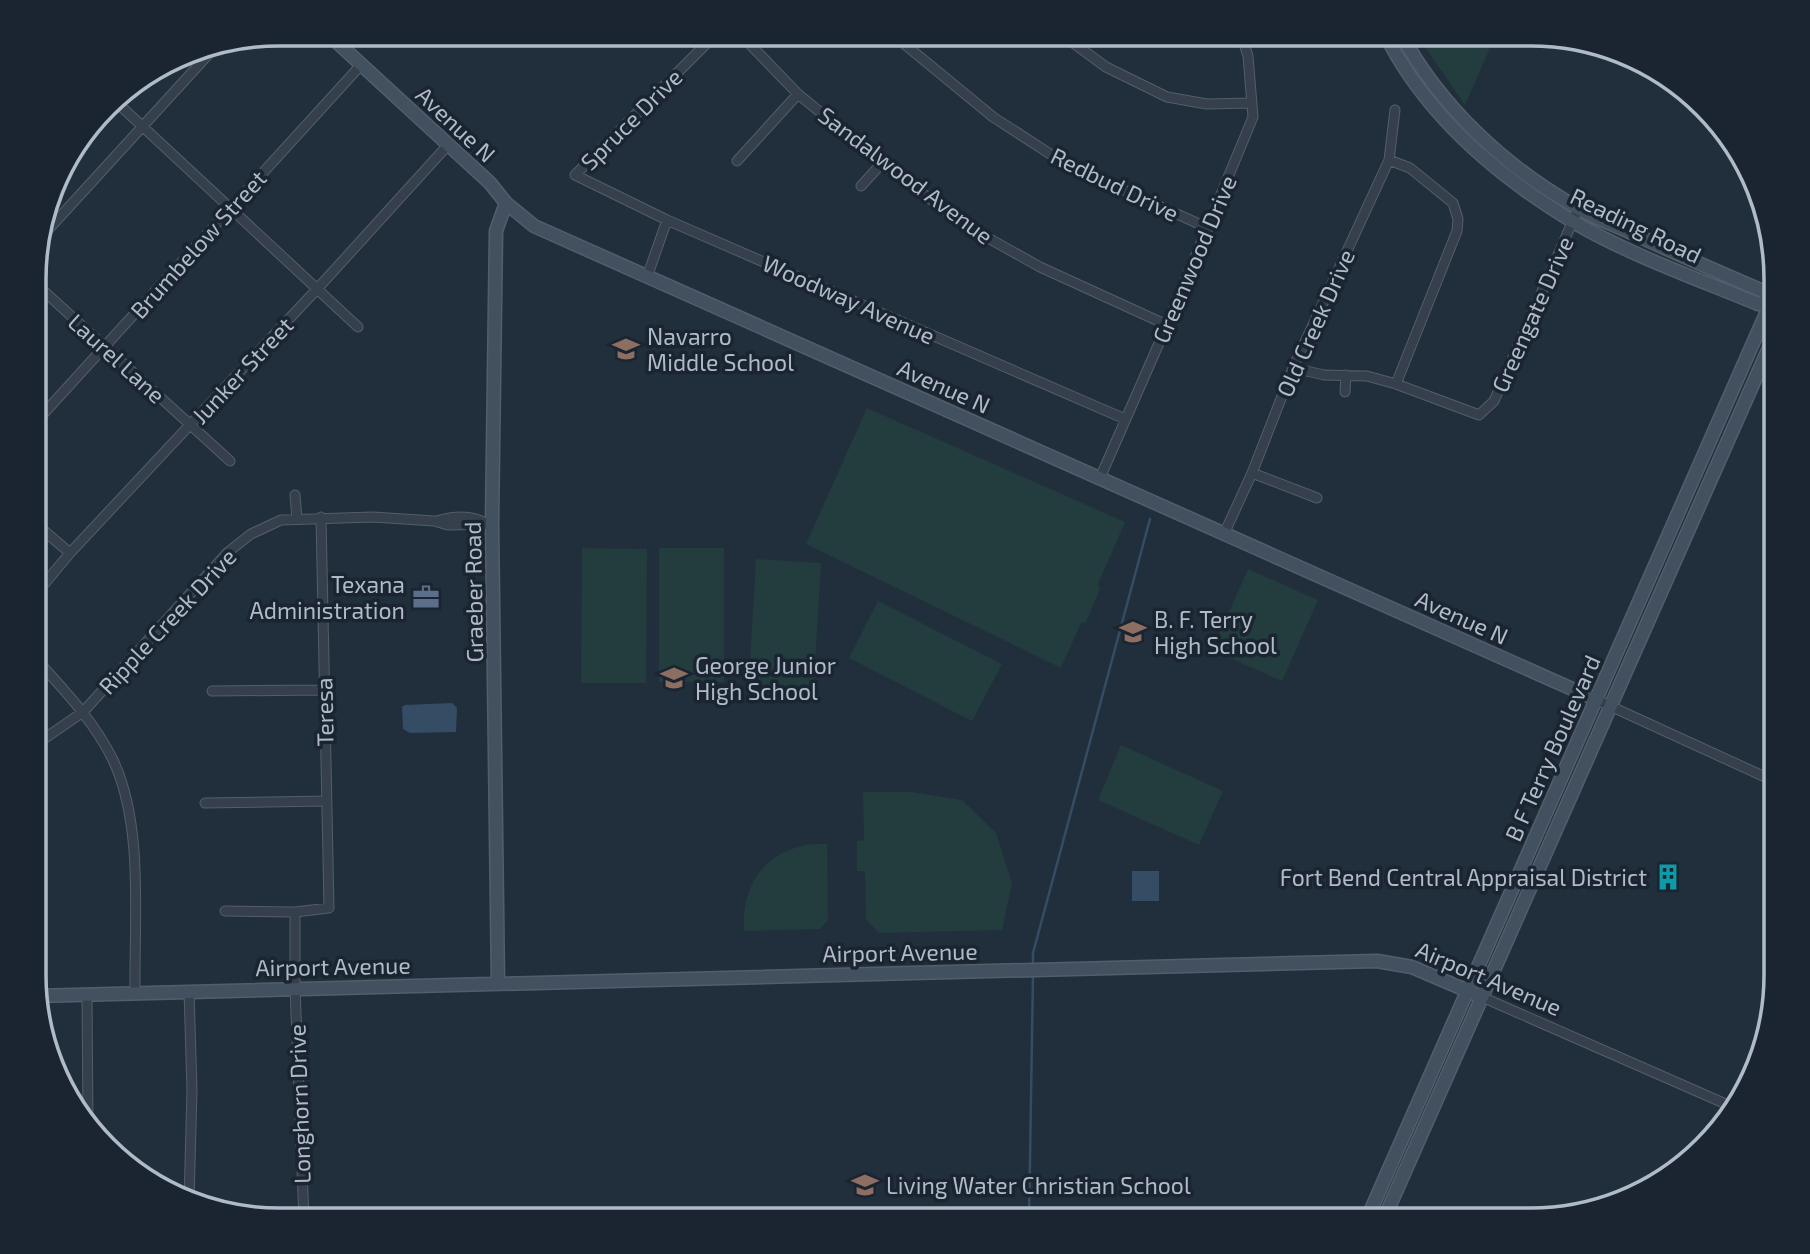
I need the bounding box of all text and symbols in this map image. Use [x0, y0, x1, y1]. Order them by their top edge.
street label: Spruce Drive [575, 63, 687, 175]
street label: Avenue N [410, 80, 502, 168]
street label: Sandalwood Avenue [813, 100, 999, 250]
street label: Redbud Drive [1047, 141, 1183, 227]
street label: Brumbelow Street [124, 164, 272, 324]
street label: Greenwood Drive [1146, 171, 1242, 347]
street label: Reading Road [1566, 181, 1706, 269]
street label: Greengate Drive [1485, 232, 1579, 396]
street label: Old Creek Drive [1270, 245, 1360, 401]
street label: Woodway Avenue [759, 248, 939, 350]
street label: Laurel Lane [63, 307, 171, 409]
street label: Junker Street [185, 311, 299, 429]
place label: Navarro Middle School [647, 322, 794, 376]
school or university icon: Navarro Middle School [611, 334, 641, 364]
street label: Avenue N [893, 353, 995, 419]
street label: Graeber Road [458, 521, 488, 663]
street label: Ripple Creek Drive [92, 542, 242, 700]
place label: Texana Administration [249, 570, 405, 624]
office icon: Texana Administration [411, 582, 441, 612]
street label: Avenue N [1411, 584, 1513, 650]
place label: B. F. Terry High School [1154, 605, 1277, 659]
school or university icon: B. F. Terry High School [1118, 617, 1148, 647]
place label: George Junior High School [695, 651, 836, 705]
street label: B F Terry Boulevard [1498, 651, 1606, 845]
school or university icon: George Junior High School [659, 663, 689, 693]
street label: Teresa [309, 677, 339, 747]
building icon: Fort Bend Central Appraisal District [1653, 862, 1683, 892]
place label: Fort Bend Central Appraisal District [1280, 863, 1647, 891]
street label: Airport Avenue [1412, 935, 1566, 1021]
street label: Airport Avenue [822, 937, 978, 967]
street label: Airport Avenue [255, 951, 411, 981]
street label: Longhorn Drive [282, 1024, 316, 1184]
school or university icon: Living Water Christian School [850, 1170, 880, 1200]
place label: Living Water Christian School [886, 1171, 1191, 1199]

